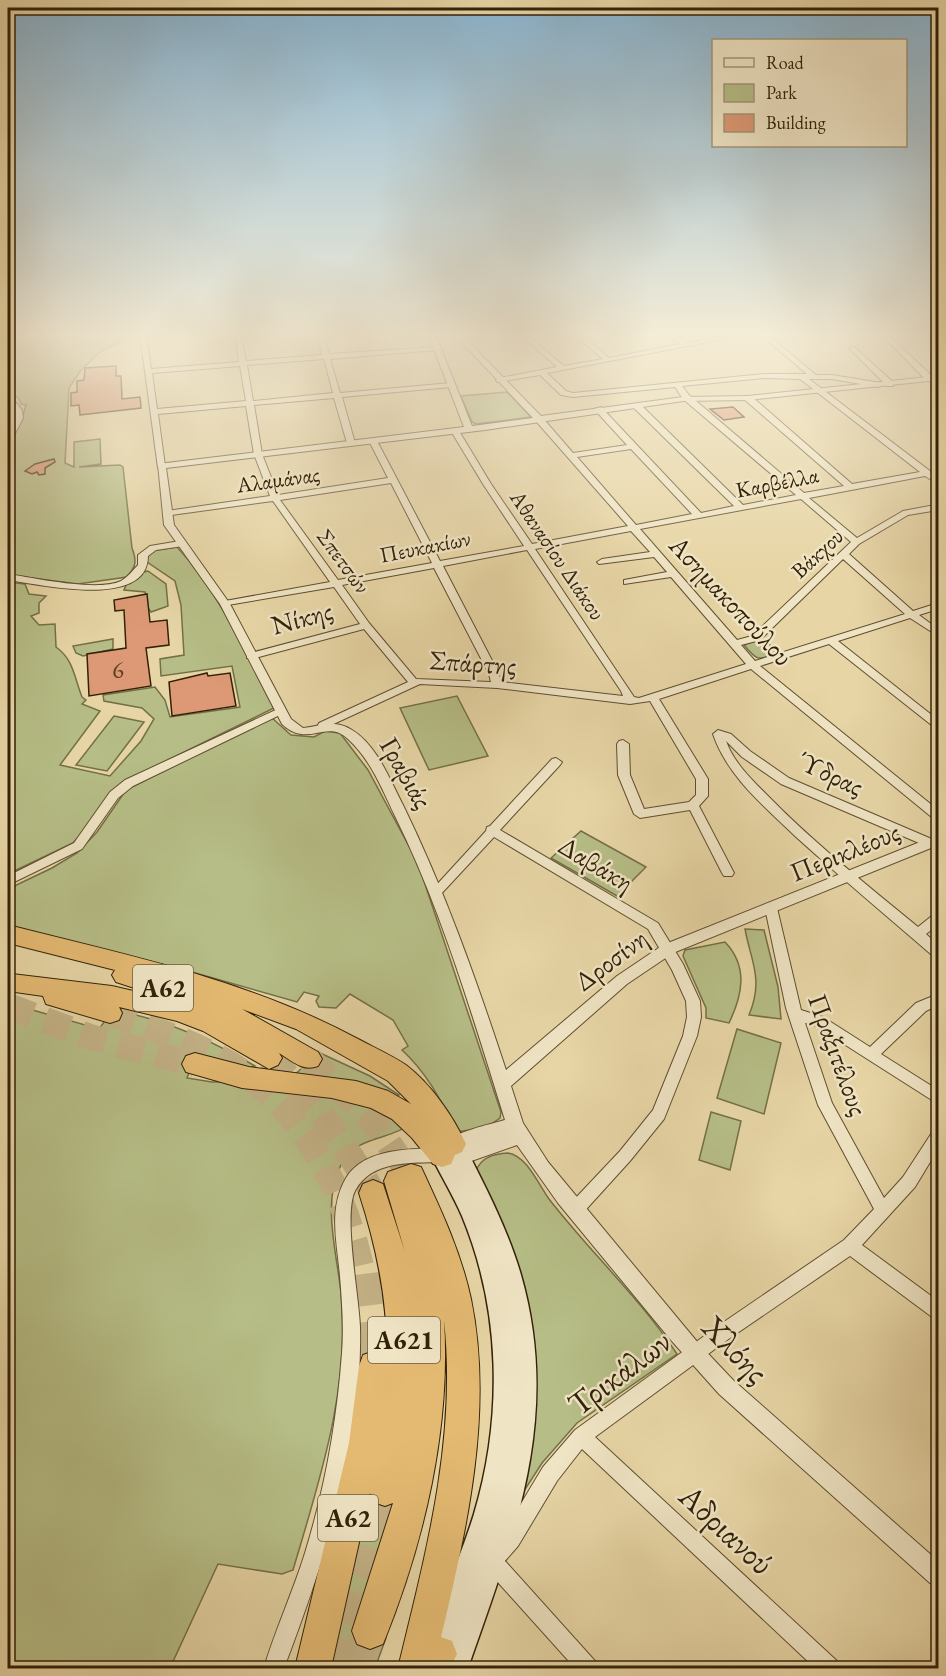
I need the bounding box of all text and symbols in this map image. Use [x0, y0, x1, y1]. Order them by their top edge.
legend [712, 39, 907, 147]
text: Road [766, 51, 805, 74]
text: Park [766, 81, 797, 104]
text: Building [766, 111, 826, 134]
street label: Αλαμάνας [234, 459, 322, 500]
street label: Καρβέλλα [733, 460, 822, 505]
street label: Αθανασίου Διάκου [503, 484, 612, 626]
street label: Βάκχου [785, 522, 850, 585]
street label: Σπετσών [310, 523, 377, 599]
street label: Πευκακίων [377, 523, 473, 570]
street label: Ασημακοπούλου [661, 527, 801, 673]
street label: Νίκης [267, 593, 336, 642]
street label: Σπάρτης [428, 642, 518, 683]
house number: 6 [112, 654, 124, 685]
street label: Γραβιάς [372, 731, 441, 815]
street label: Ύδρας [792, 743, 869, 804]
street label: Περικλέους [785, 814, 905, 889]
street label: Δαβάκη [552, 828, 640, 900]
street label: Δροσίνη [567, 921, 654, 999]
road number: Α62 [133, 965, 193, 1011]
street label: Πραξιτέλους [800, 989, 877, 1121]
street label: Χλόης [692, 1305, 778, 1393]
road number: Α621 [368, 1317, 440, 1363]
street label: Τρικάλων [559, 1319, 680, 1425]
street label: Αδριανού [669, 1474, 783, 1584]
road number: Α62 [318, 1495, 378, 1541]

